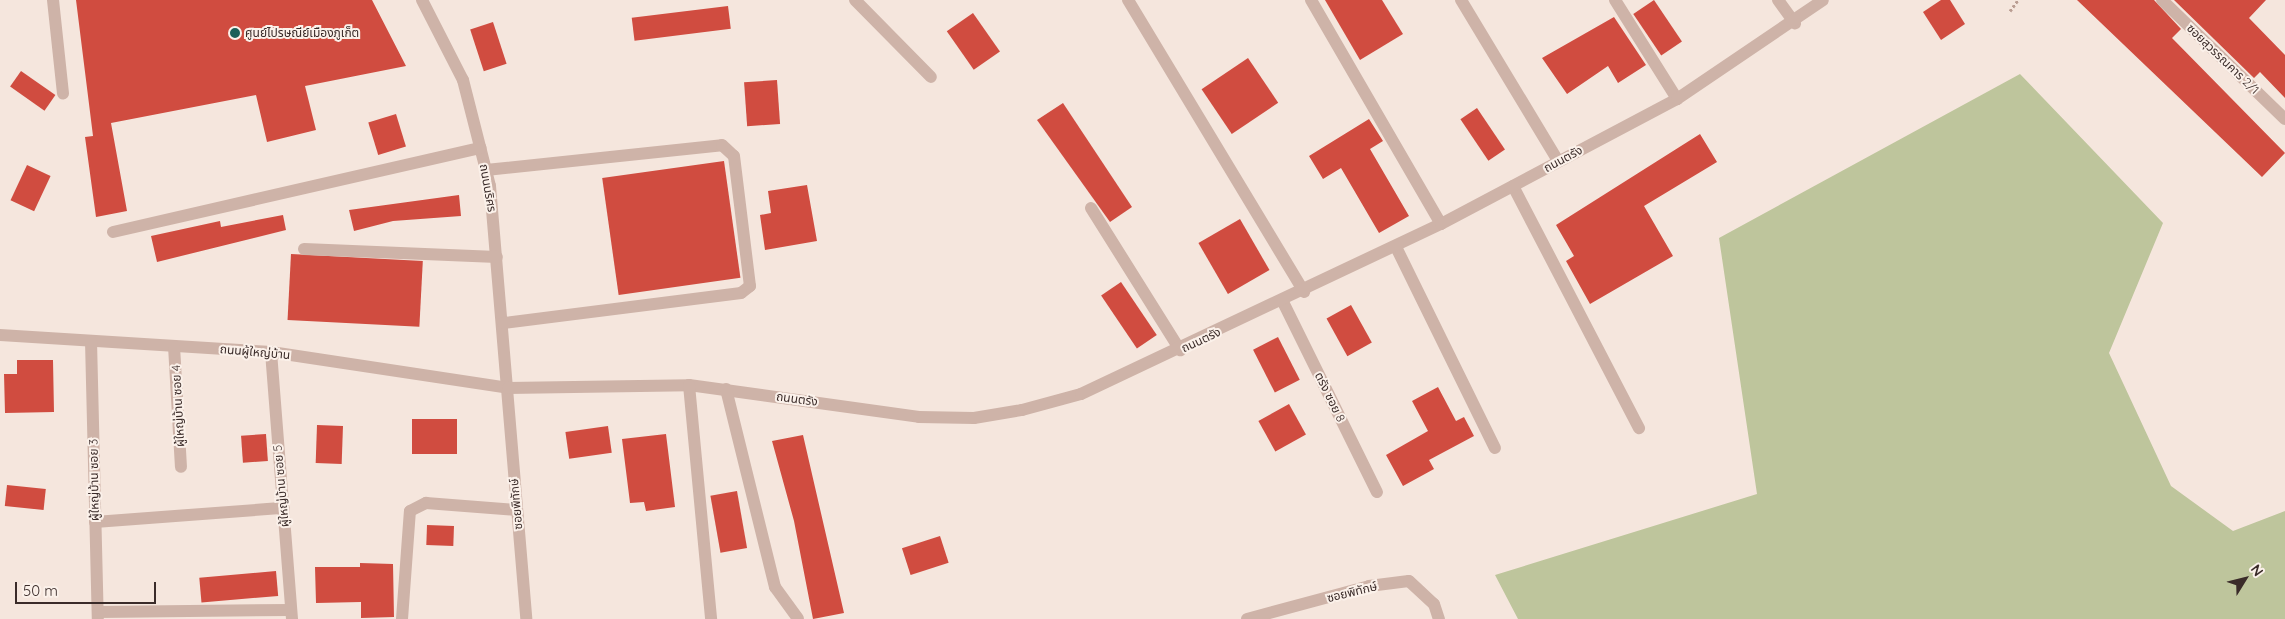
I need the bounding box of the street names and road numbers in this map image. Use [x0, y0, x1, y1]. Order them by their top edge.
street label: ซอยสุวรรณคาร 2/1 [2184, 21, 2262, 97]
street label: ถนนตรัง [1541, 143, 1585, 175]
street label: ถนนนริศร [477, 163, 499, 213]
street label: ถนนตรัง [1179, 325, 1223, 355]
street label: ถนนผู้ใหญ่บ้าน [219, 342, 291, 362]
street label: ผู้ใหญ่บ้าน ซอย 4 [169, 365, 187, 447]
street label: ตรัง ซอย 8 [1312, 370, 1348, 424]
street label: ถนนตรัง [775, 389, 819, 409]
street label: ผู้ใหญ่บ้าน ซอย 3 [86, 439, 102, 521]
street label: ผู้ใหญ่บ้าน ซอย 5 [270, 444, 292, 528]
street label: ซอยพิทักษ์ [507, 478, 525, 530]
street label: ซอยพิทักษ์ [1325, 579, 1379, 605]

